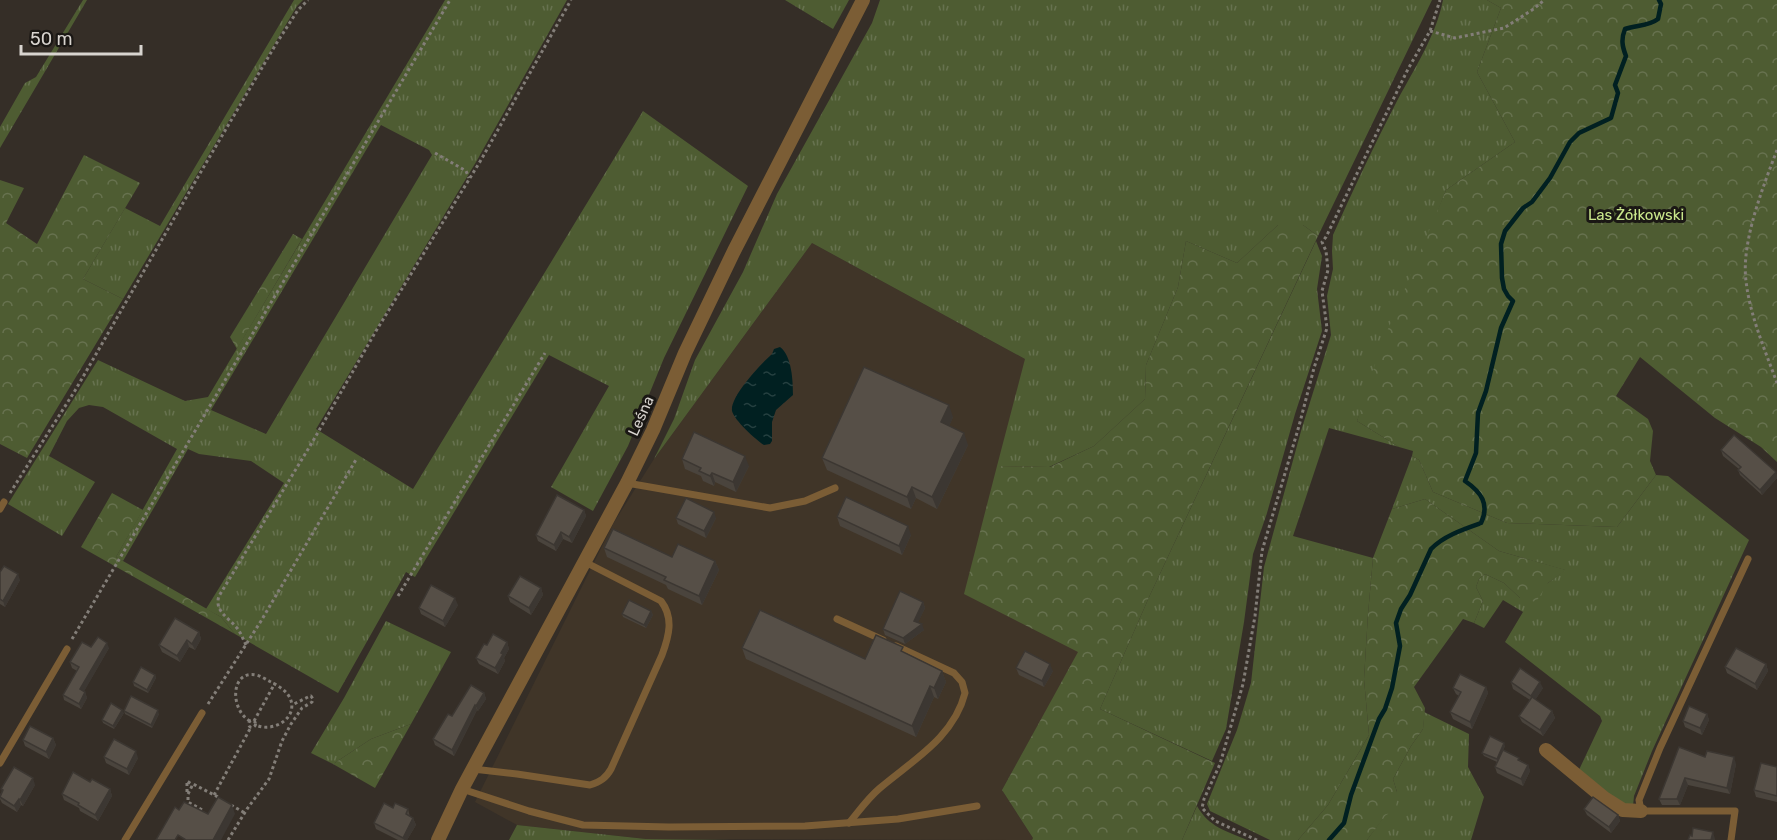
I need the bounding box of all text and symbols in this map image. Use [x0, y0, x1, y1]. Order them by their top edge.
scale bar [21, 18, 141, 56]
text: 50 m [30, 28, 73, 50]
park label: Las Żółkowski [1588, 206, 1684, 224]
street label: Leśna [624, 393, 658, 439]

